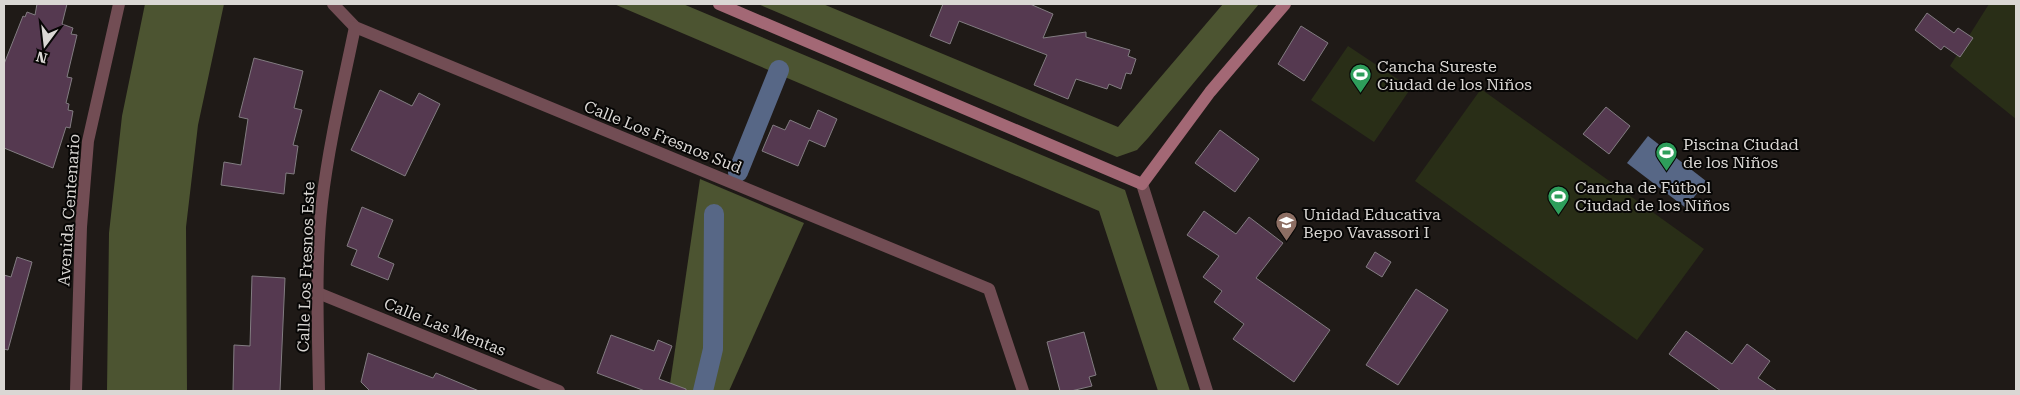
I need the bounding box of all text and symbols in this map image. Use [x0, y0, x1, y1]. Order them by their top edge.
north arrow [20, 20, 70, 70]
text: N [34, 48, 49, 67]
place label: Cancha Sureste Ciudad de los Niños [1377, 57, 1532, 94]
sports icon: Cancha Sureste Ciudad de los Niños [1349, 63, 1373, 94]
street label: Calle Los Fresnos Sud [581, 97, 745, 177]
street label: Avenida Centenario [54, 133, 84, 287]
place label: Piscina Ciudad de los Niños [1683, 135, 1799, 172]
sports icon: Piscina Ciudad de los Niños [1655, 141, 1679, 172]
place label: Cancha de Fútbol Ciudad de los Niños [1575, 178, 1730, 215]
street label: Calle Los Fresnos Este [294, 181, 318, 353]
sports icon: Cancha de Fútbol Ciudad de los Niños [1547, 184, 1571, 215]
place label: Unidad Educativa Bepo Vavassori I [1303, 205, 1441, 242]
school or university icon: Unidad Educativa Bepo Vavassori I [1275, 211, 1299, 242]
street label: Calle Las Mentas [381, 294, 509, 360]

